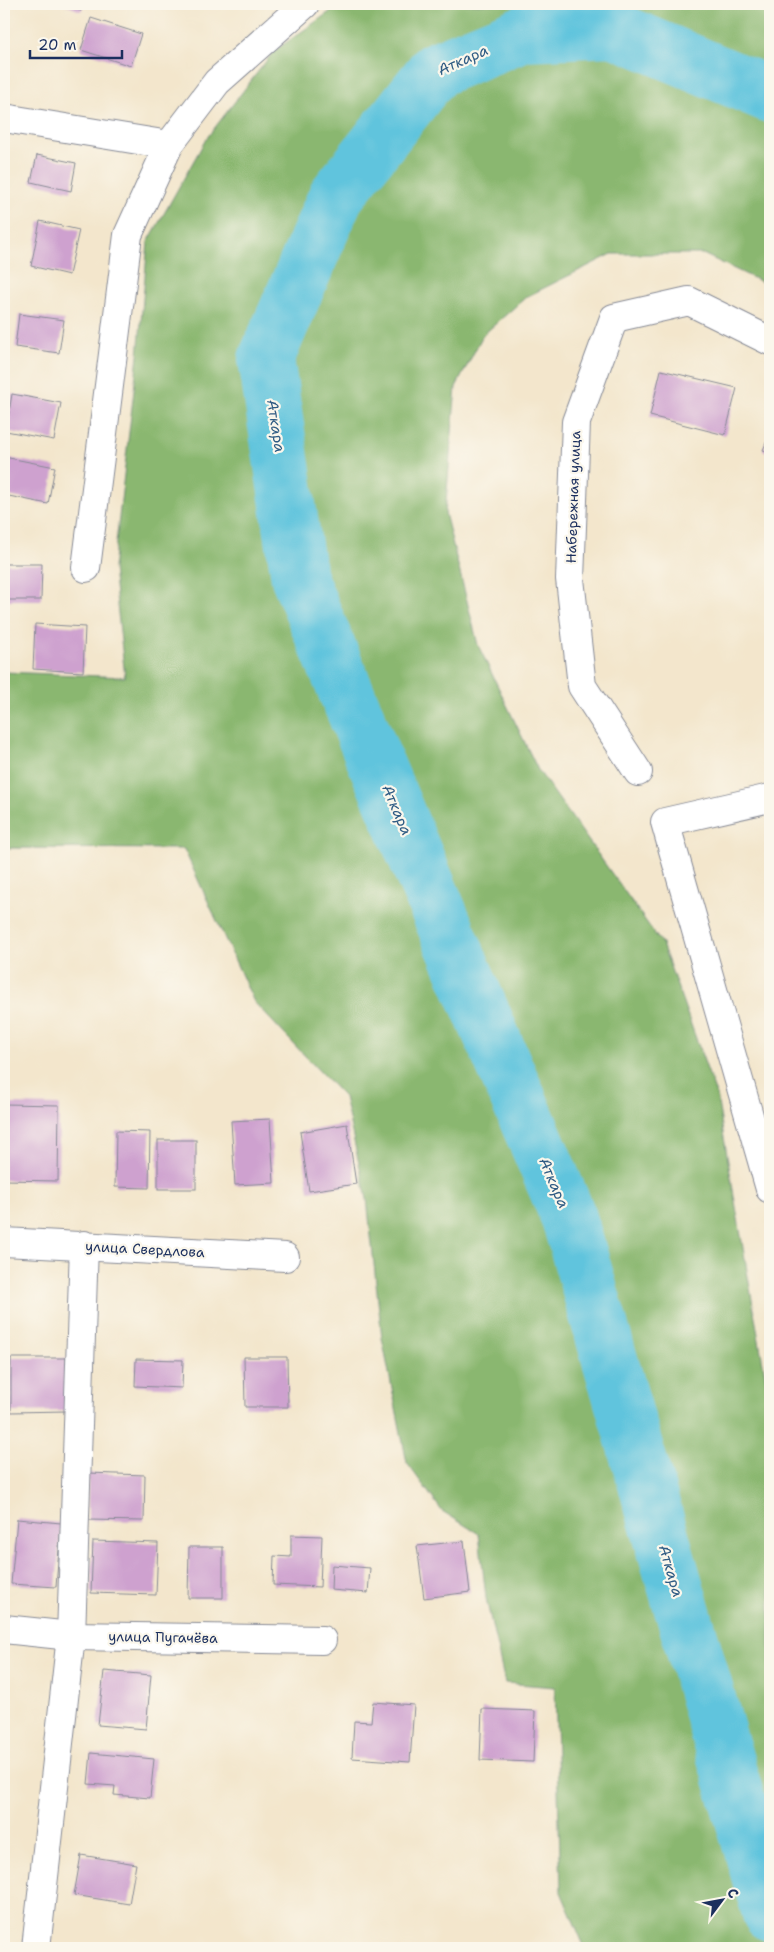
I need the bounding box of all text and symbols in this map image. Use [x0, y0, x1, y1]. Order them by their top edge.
scale bar [30, 28, 122, 60]
text: 20 m [38, 35, 77, 55]
water label: Аткара [435, 40, 491, 80]
water label: Аткара [262, 398, 290, 454]
street label: Набережная улица [562, 430, 584, 564]
water label: Аткара [377, 782, 417, 838]
water label: Аткара [534, 1155, 574, 1211]
street label: улица Свердлова [85, 1237, 205, 1261]
water label: Аткара [654, 1543, 688, 1599]
street label: улица Пугачёва [108, 1627, 218, 1647]
north arrow [696, 1874, 746, 1924]
text: С [723, 1885, 743, 1902]

